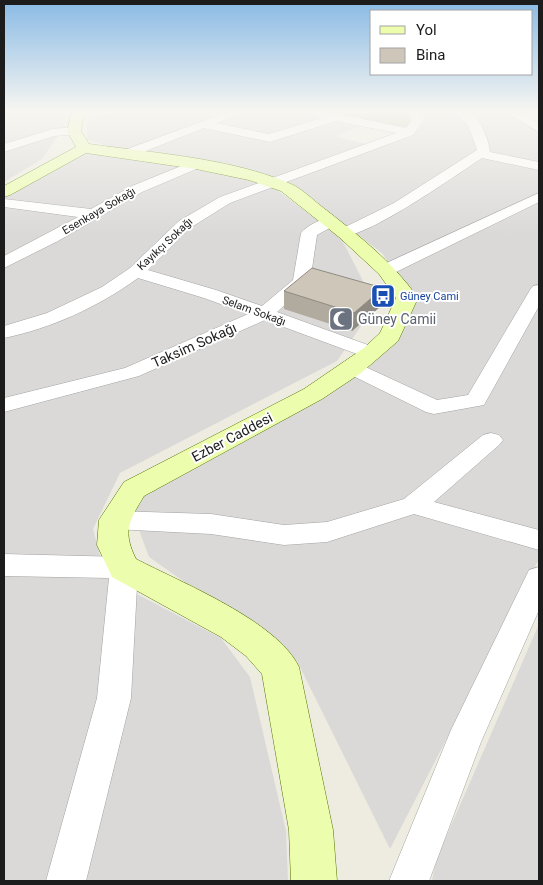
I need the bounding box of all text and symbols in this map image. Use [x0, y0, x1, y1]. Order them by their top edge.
legend [370, 10, 533, 75]
text: Yol [416, 21, 437, 39]
text: Bina [416, 46, 445, 64]
street label: Esenkaya Sokağı [60, 185, 138, 237]
street label: Kayıkçı Sokağı [135, 215, 195, 273]
bus stop icon: Güney Cami [370, 283, 396, 309]
place label: Güney Cami [400, 290, 459, 303]
street label: Selam Sokağı [220, 293, 288, 329]
mosque icon: Güney Camii [328, 306, 354, 332]
place label: Güney Camii [358, 311, 436, 327]
street label: Taksim Sokağı [149, 319, 239, 371]
street label: Ezber Caddesi [189, 409, 275, 465]

